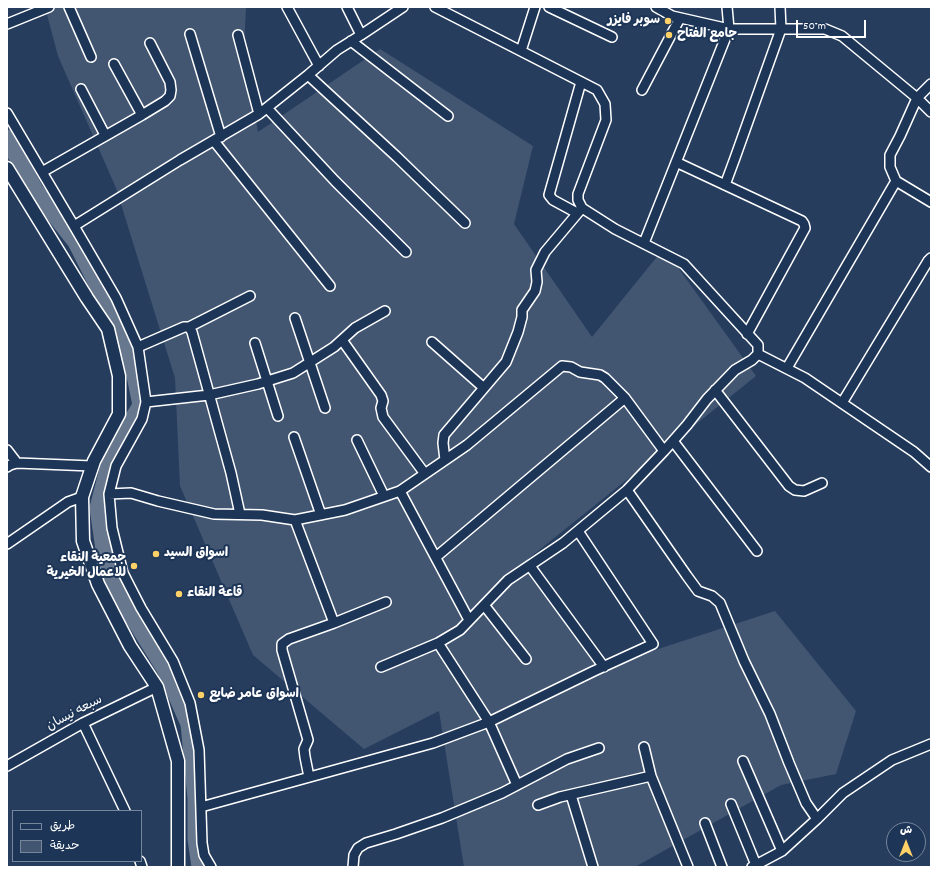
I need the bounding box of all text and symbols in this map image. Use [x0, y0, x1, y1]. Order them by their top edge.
scale bar [798, 12, 868, 38]
place label: سوبر فايزر [608, 13, 660, 29]
marker: سوبر فايزر [663, 16, 673, 26]
text: 50 m [803, 18, 826, 35]
place label: جامع الفتاح [677, 27, 737, 43]
marker: جامع الفتاح [664, 30, 674, 40]
place label: اسواق السيد [164, 546, 228, 562]
marker: اسواق السيد [151, 549, 161, 559]
place label: جمعية النقاء للاعمال الخيرية [47, 551, 126, 582]
marker: جمعية النقاء للاعمال الخيرية [129, 561, 139, 571]
place label: قاعة النقاء [187, 586, 243, 602]
marker: قاعة النقاء [174, 589, 184, 599]
place label: اسواق عامر ضايع [209, 687, 299, 703]
marker: اسواق عامر ضايع [196, 690, 206, 700]
street label: سبعه نيسان [44, 693, 106, 735]
legend [12, 810, 142, 862]
text: طريق [50, 818, 75, 835]
north arrow [886, 822, 926, 862]
text: ش [900, 823, 912, 839]
text: حديقة [50, 838, 79, 855]

